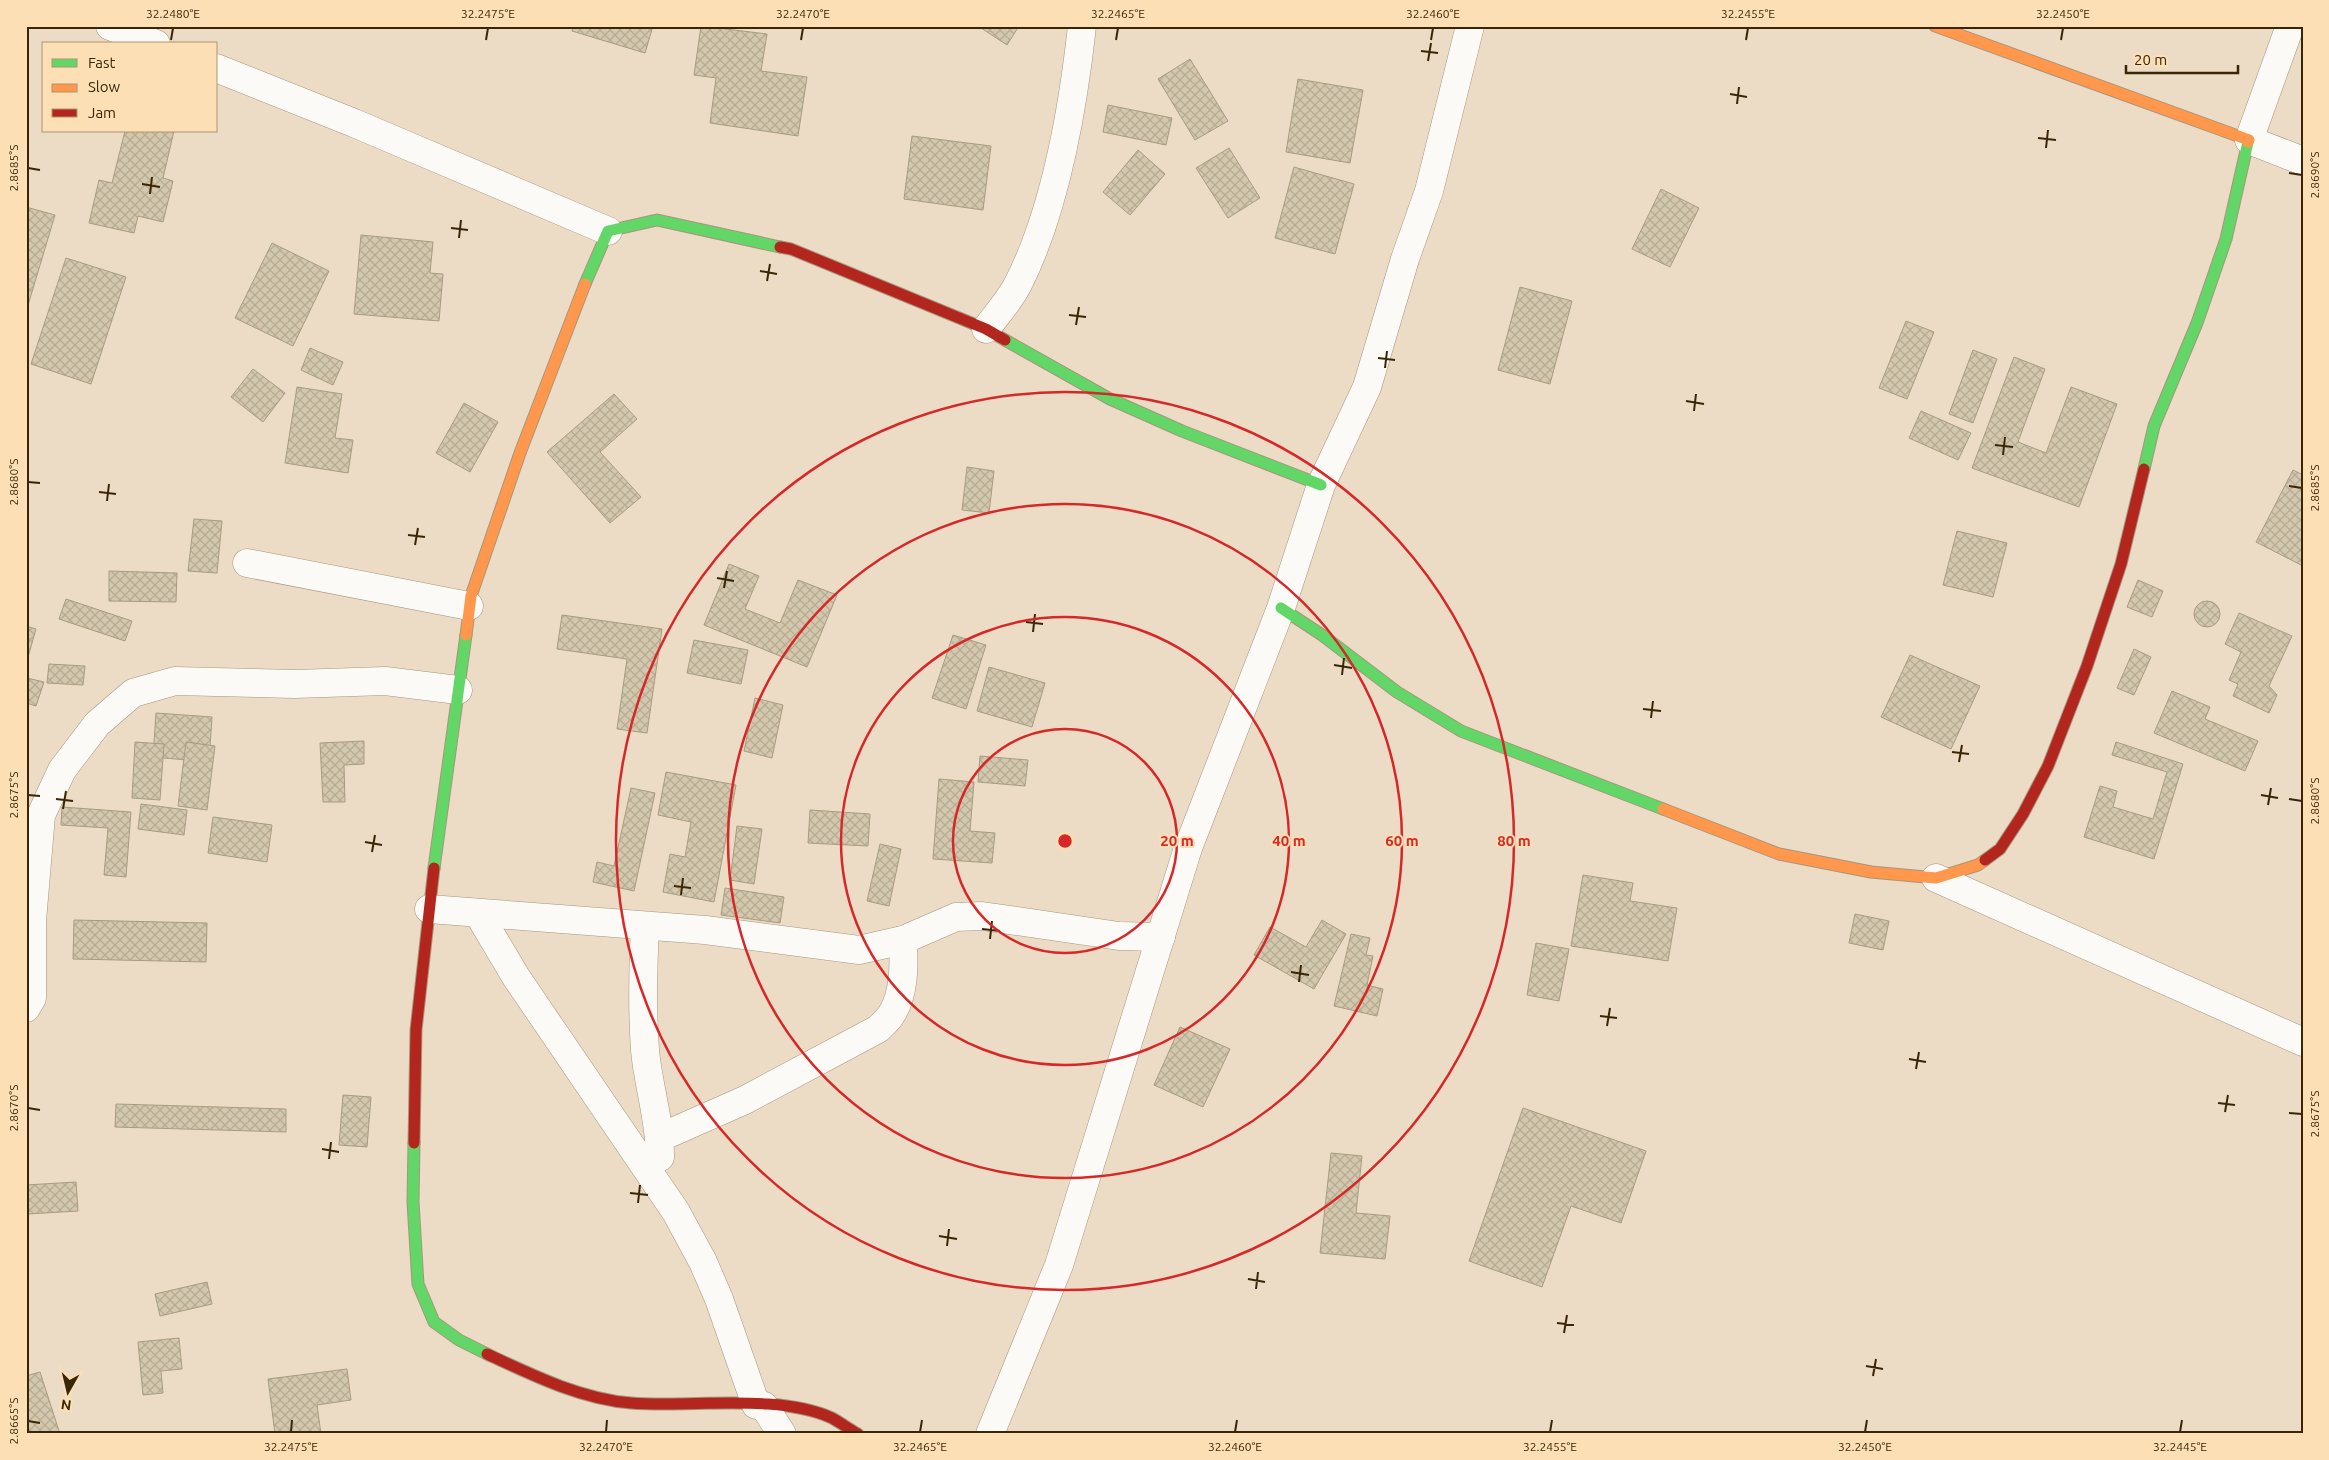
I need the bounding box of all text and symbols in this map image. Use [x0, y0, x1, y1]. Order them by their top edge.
text: 32.2480°E [146, 7, 200, 20]
text: 32.2475°E [461, 7, 515, 20]
text: 32.2470°E [776, 7, 830, 20]
text: 32.2465°E [1091, 7, 1145, 20]
text: 32.2460°E [1406, 7, 1460, 20]
text: 32.2455°E [1721, 7, 1775, 20]
text: 32.2450°E [2036, 7, 2090, 20]
legend [42, 42, 218, 132]
scale bar [2126, 42, 2239, 74]
text: 20 m [2134, 51, 2167, 68]
text: Fast [88, 54, 116, 71]
text: Slow [88, 78, 121, 95]
text: Jam [88, 104, 116, 121]
text: 2.8685°S [7, 145, 20, 191]
text: 2.8690°S [2308, 152, 2321, 198]
text: 2.8680°S [7, 459, 20, 505]
text: 2.8685°S [2308, 465, 2321, 511]
text: 2.8675°S [7, 772, 20, 818]
text: 2.8680°S [2308, 778, 2321, 824]
centre of rings [1056, 832, 1074, 850]
text: 20 m [1160, 832, 1194, 849]
text: 40 m [1272, 832, 1306, 849]
text: 60 m [1385, 832, 1419, 849]
text: 80 m [1497, 832, 1531, 849]
text: 2.8670°S [7, 1085, 20, 1131]
text: 2.8675°S [2308, 1091, 2321, 1137]
north arrow [42, 1368, 92, 1418]
text: N [60, 1396, 72, 1414]
text: 2.8665°S [7, 1398, 20, 1444]
text: 32.2475°E [264, 1440, 318, 1453]
text: 32.2470°E [579, 1440, 633, 1453]
text: 32.2465°E [893, 1440, 947, 1453]
text: 32.2460°E [1208, 1440, 1262, 1453]
text: 32.2455°E [1523, 1440, 1577, 1453]
text: 32.2450°E [1838, 1440, 1892, 1453]
text: 32.2445°E [2153, 1440, 2207, 1453]

